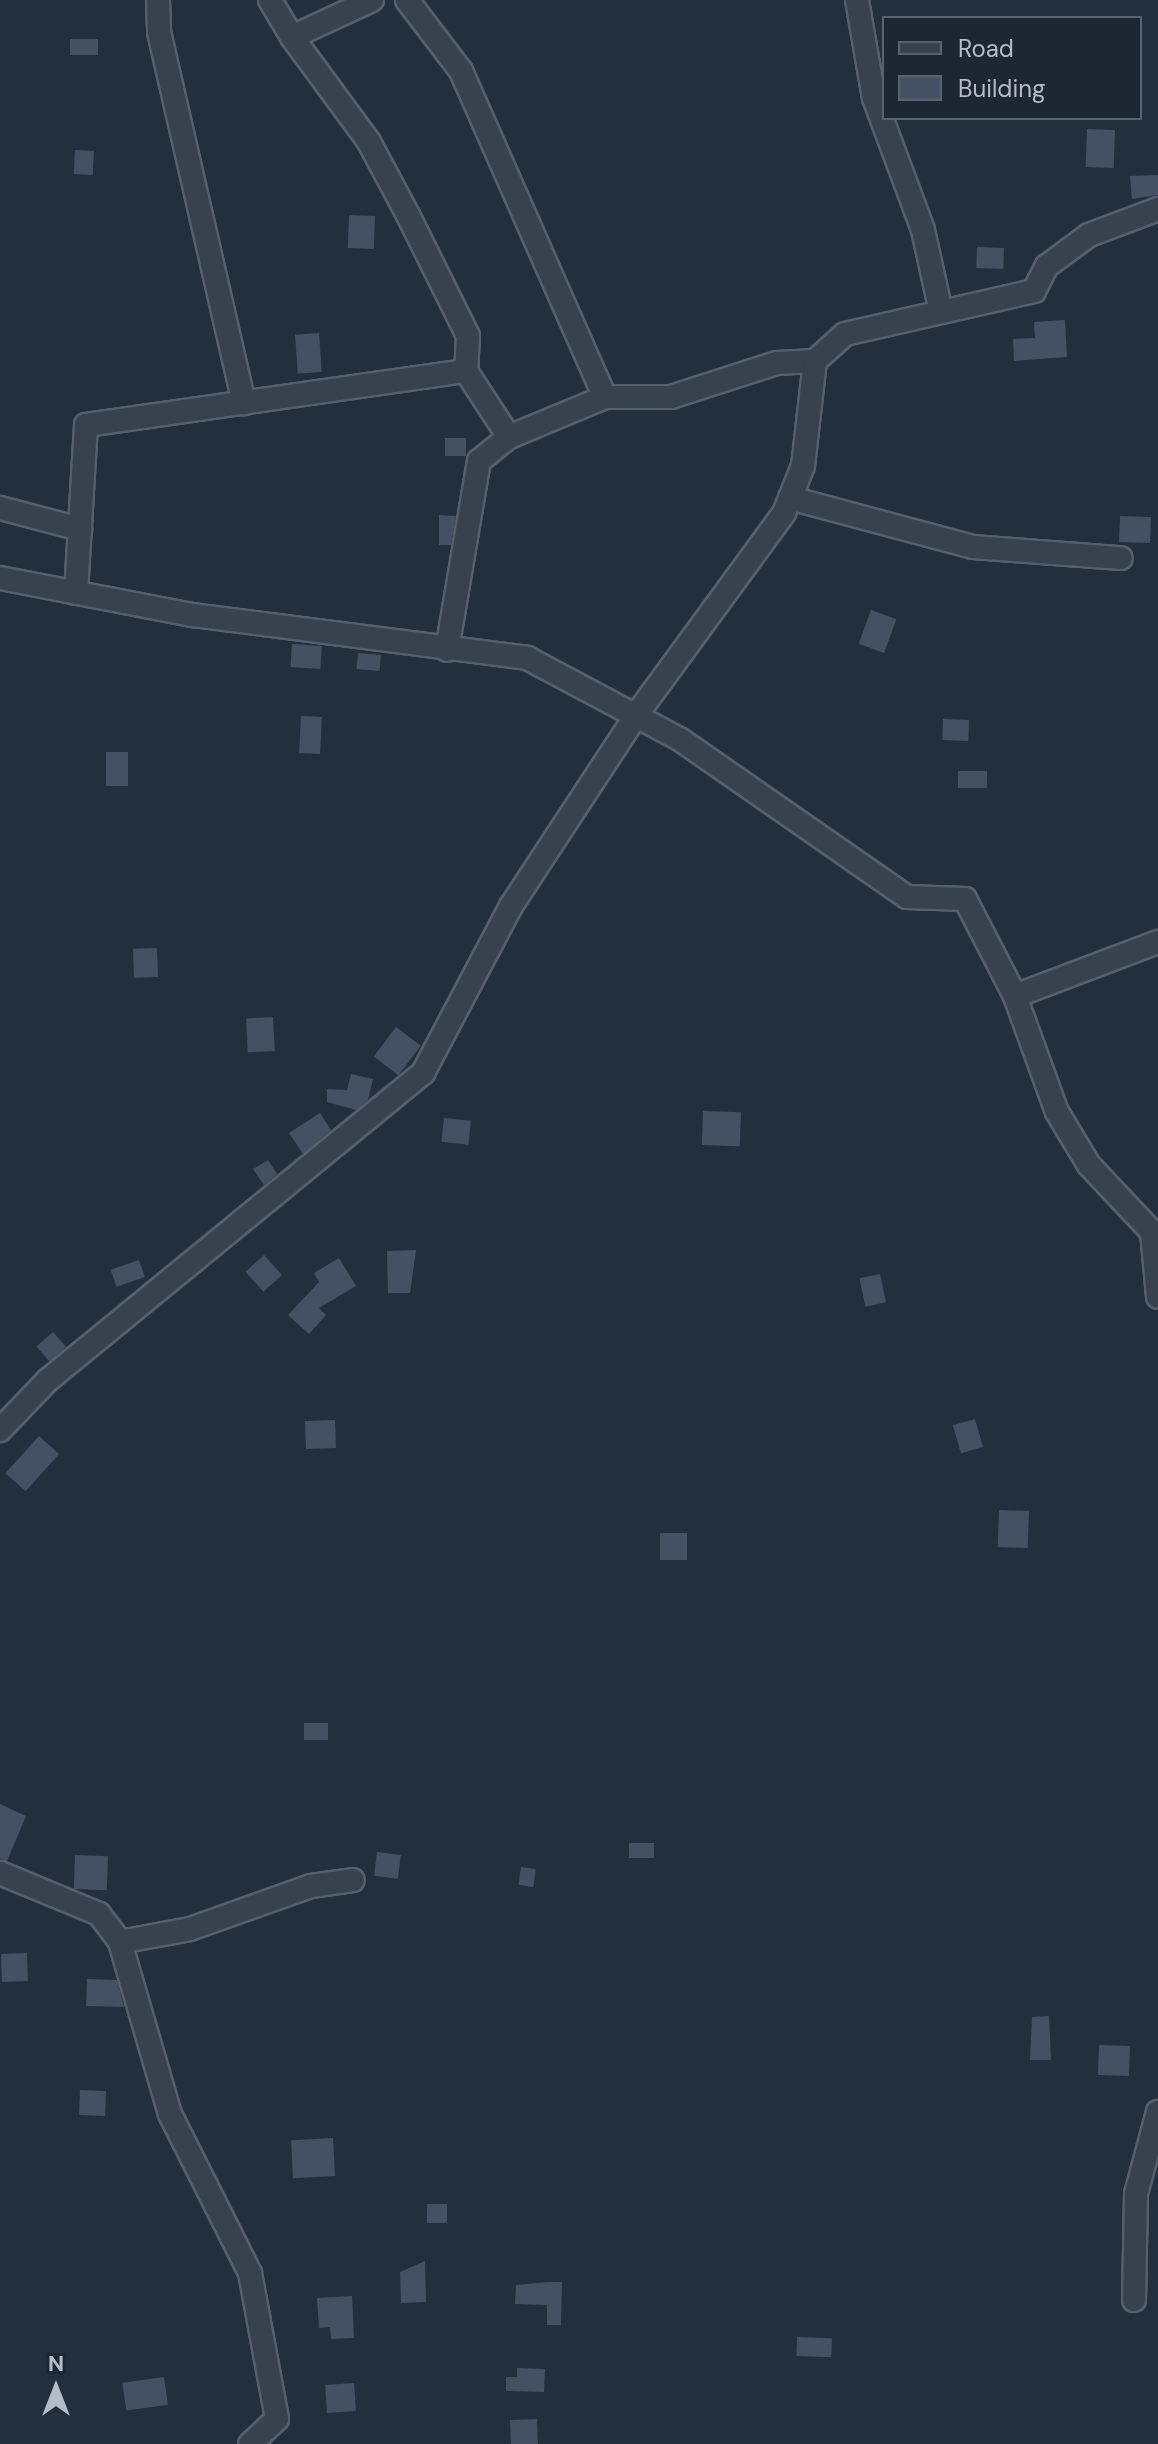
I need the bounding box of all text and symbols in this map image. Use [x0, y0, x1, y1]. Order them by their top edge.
legend [882, 16, 1142, 120]
text: Road [958, 33, 1014, 64]
text: Building [958, 73, 1045, 104]
north arrow [16, 2348, 96, 2428]
text: N [48, 2349, 64, 2378]

